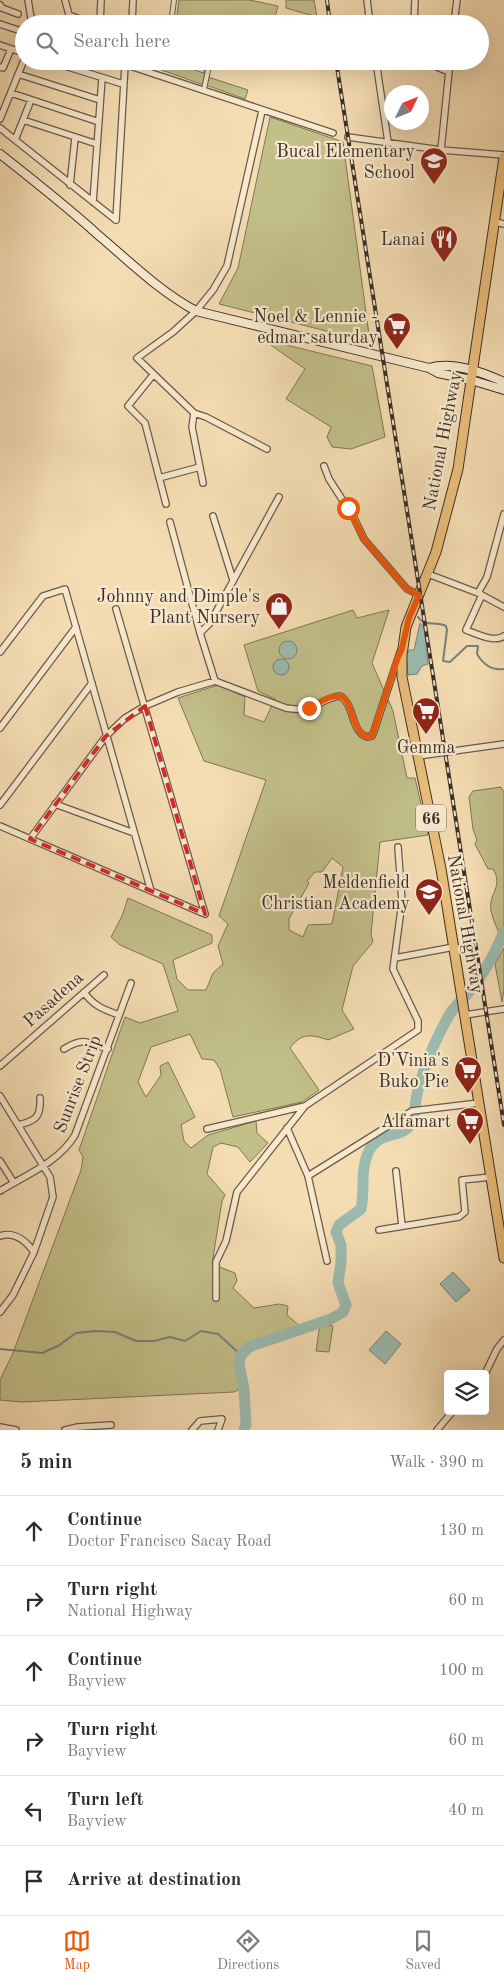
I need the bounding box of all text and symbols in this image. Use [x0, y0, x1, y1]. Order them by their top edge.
search box [15, 15, 489, 70]
icon: search [33, 29, 61, 57]
text: Search here [73, 33, 170, 52]
north arrow [384, 85, 429, 130]
place label: Bucal Elementary School [276, 143, 415, 182]
school or university icon: Bucal Elementary School [419, 146, 449, 185]
restaurant icon: Lanai [429, 224, 459, 263]
place label: Lanai [381, 231, 425, 249]
place label: Noel & Lennie - edmar saturday [253, 308, 378, 347]
supermarket icon: Noel & Lennie - edmar saturday [382, 311, 412, 350]
street label: National Highway [421, 370, 465, 512]
route start [337, 497, 360, 520]
place label: Johnny and Dimple's Plant Nursery [97, 588, 260, 627]
shop icon: Johnny and Dimple's Plant Nursery [264, 591, 294, 630]
supermarket icon: Gemma [411, 696, 441, 735]
route end [298, 697, 321, 720]
place label: Gemma [397, 739, 455, 757]
road number: 66 [416, 804, 446, 831]
street label: National Highway [444, 853, 486, 996]
place label: Meldenfield Christian Academy [261, 874, 410, 913]
school or university icon: Meldenfield Christian Academy [414, 877, 444, 916]
street label: Pasadena [20, 968, 87, 1031]
street label: Sunrise Strip [51, 1033, 105, 1136]
place label: D'Vinia's Buko Pie [377, 1052, 449, 1091]
supermarket icon: D'Vinia's Buko Pie [453, 1055, 483, 1094]
supermarket icon: Alfamart [455, 1106, 485, 1145]
place label: Alfamart [381, 1113, 451, 1131]
map controls [444, 1370, 489, 1415]
button: layers [444, 1370, 489, 1415]
text: 5 min [20, 1452, 73, 1473]
text: Walk · 390 m [389, 1455, 484, 1471]
text: Continue [67, 1511, 142, 1530]
icon: ahead [20, 1517, 48, 1545]
text: 130 m [439, 1523, 484, 1539]
text: Doctor Francisco Sacay Road [67, 1534, 272, 1550]
text: Turn right [67, 1581, 157, 1600]
icon: right [20, 1587, 48, 1615]
text: 60 m [448, 1593, 484, 1609]
text: National Highway [67, 1604, 193, 1620]
text: Continue [67, 1651, 142, 1670]
icon: ahead [20, 1657, 48, 1685]
text: 100 m [439, 1663, 484, 1679]
text: Bayview [67, 1674, 127, 1690]
text: Turn right [67, 1721, 157, 1740]
icon: right [20, 1727, 48, 1755]
text: 60 m [448, 1733, 484, 1749]
text: Bayview [67, 1744, 127, 1760]
text: Turn left [67, 1791, 144, 1810]
icon: left [20, 1797, 48, 1825]
text: 40 m [448, 1803, 484, 1819]
text: Bayview [67, 1814, 127, 1830]
icon: arrive [20, 1867, 48, 1895]
text: Arrive at destination [67, 1871, 241, 1890]
tab: Map [63, 1927, 91, 1974]
tab: Directions [217, 1927, 279, 1974]
tab: Saved [405, 1927, 441, 1974]

